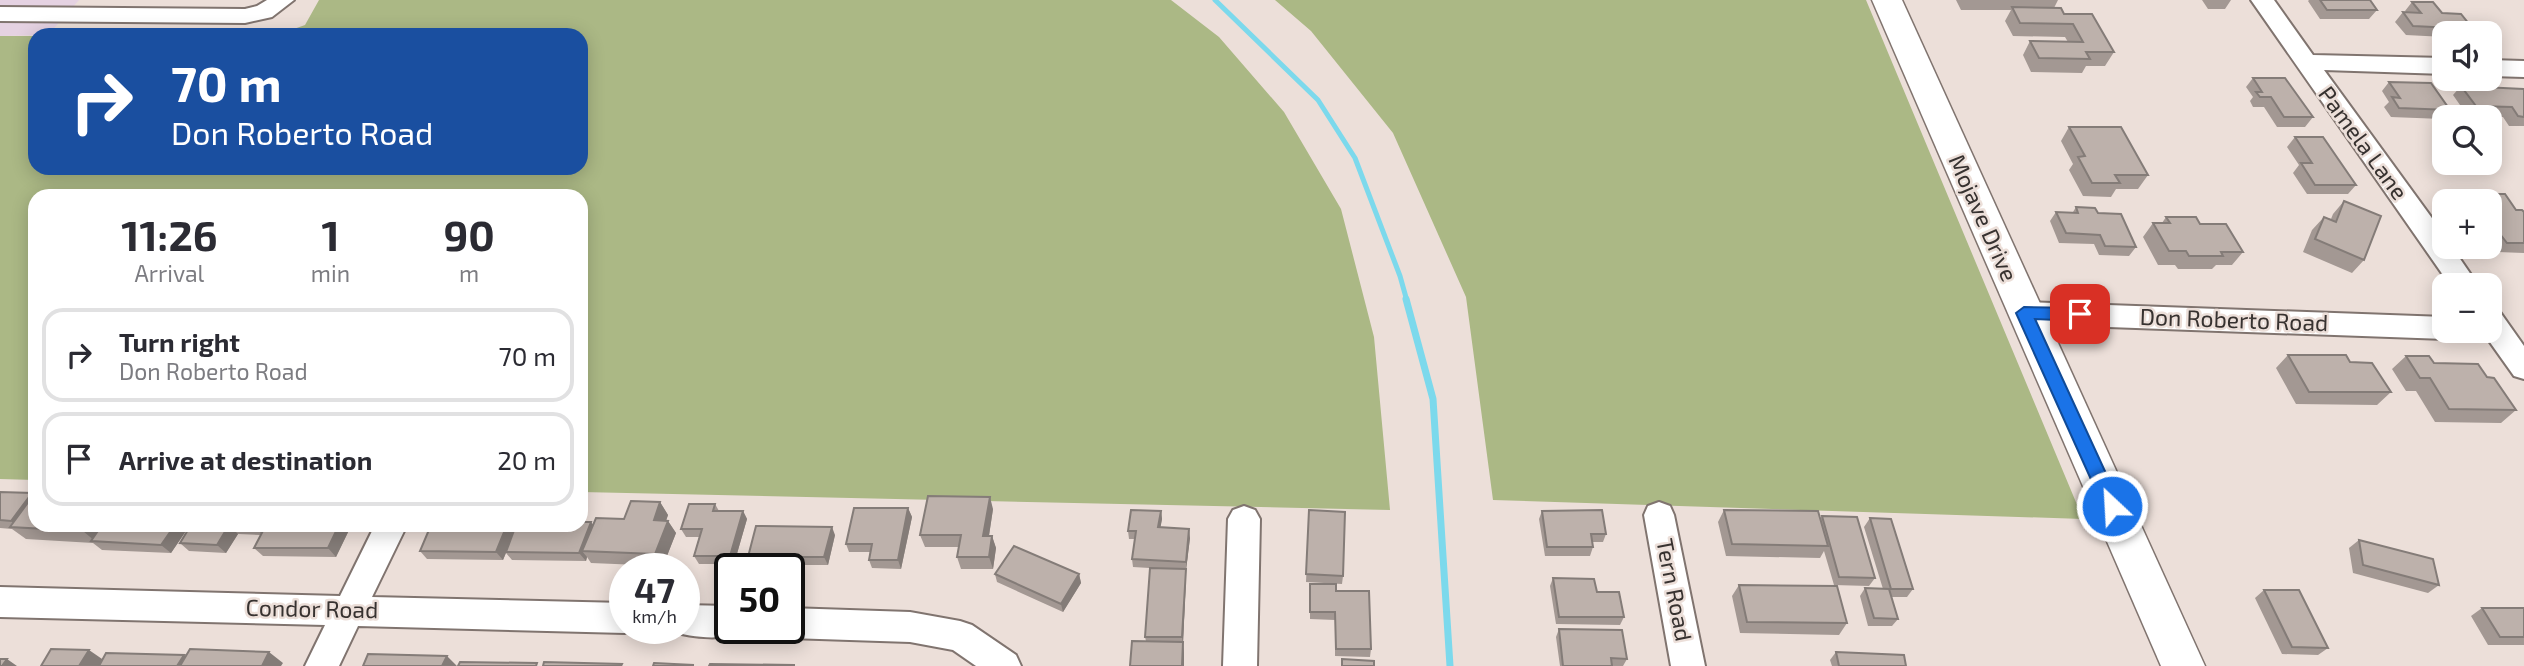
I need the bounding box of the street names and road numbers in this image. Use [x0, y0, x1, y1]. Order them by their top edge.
street label: Pamela Lane [2313, 80, 2414, 205]
street label: Mojave Drive [1944, 150, 2024, 285]
street label: Don Roberto Road [2139, 302, 2329, 336]
street label: Tern Road [1651, 536, 1699, 643]
street label: Condor Road [245, 593, 379, 623]

